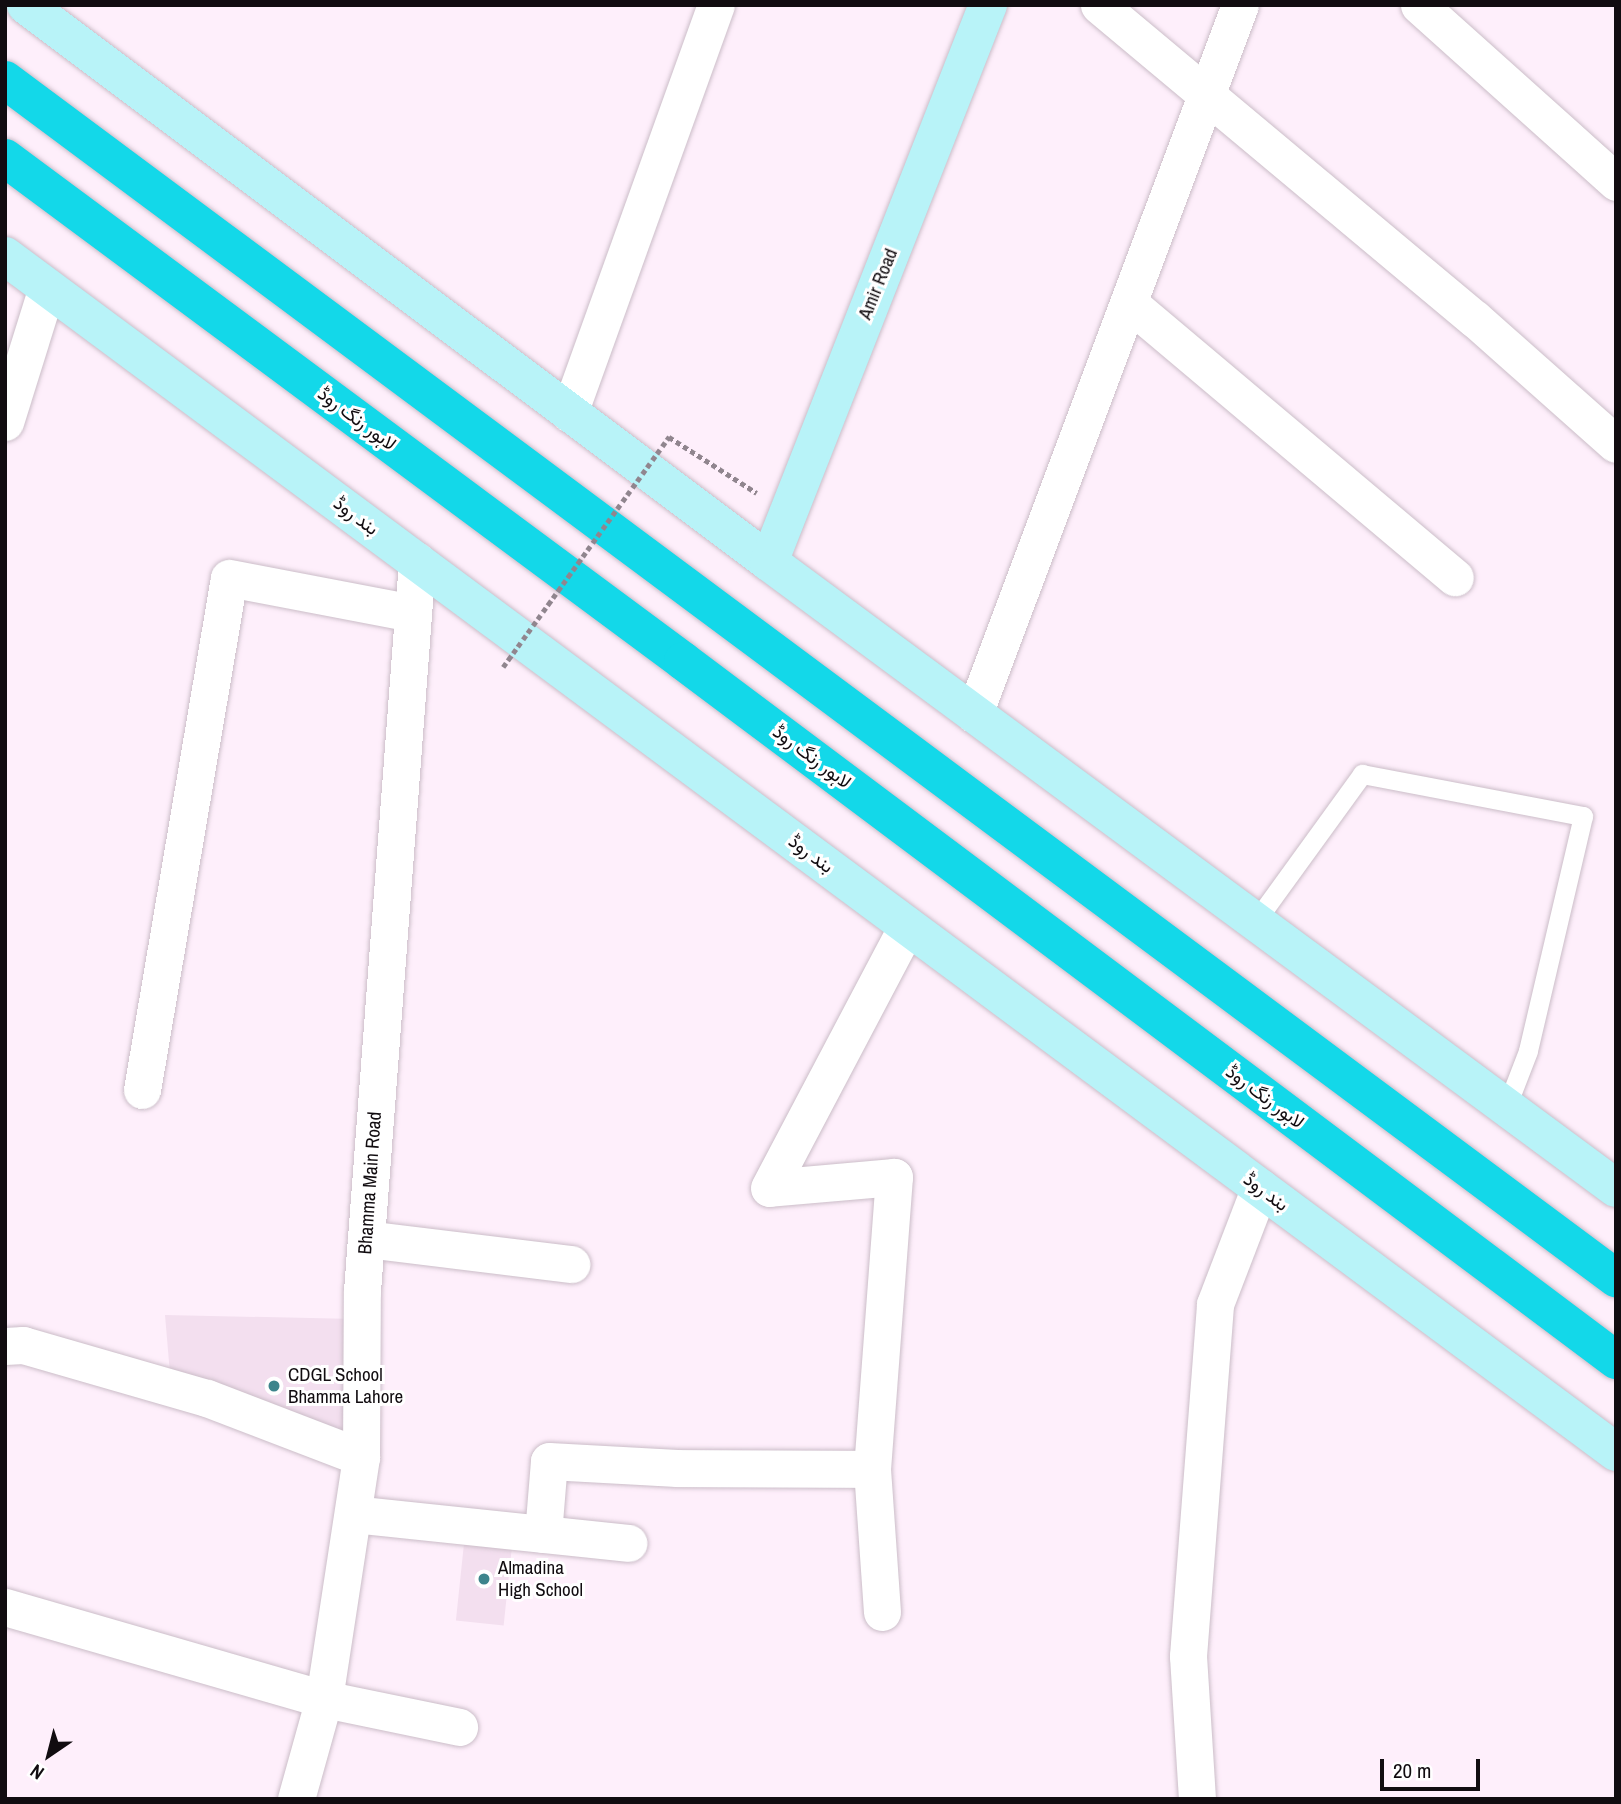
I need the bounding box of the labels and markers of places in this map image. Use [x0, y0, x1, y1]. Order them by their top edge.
place label: CDGL School Bhamma Lahore [288, 1364, 403, 1408]
marker: CDGL School Bhamma Lahore [266, 1378, 282, 1394]
place label: Almadina High School [498, 1557, 583, 1601]
marker: Almadina High School [476, 1571, 492, 1587]

